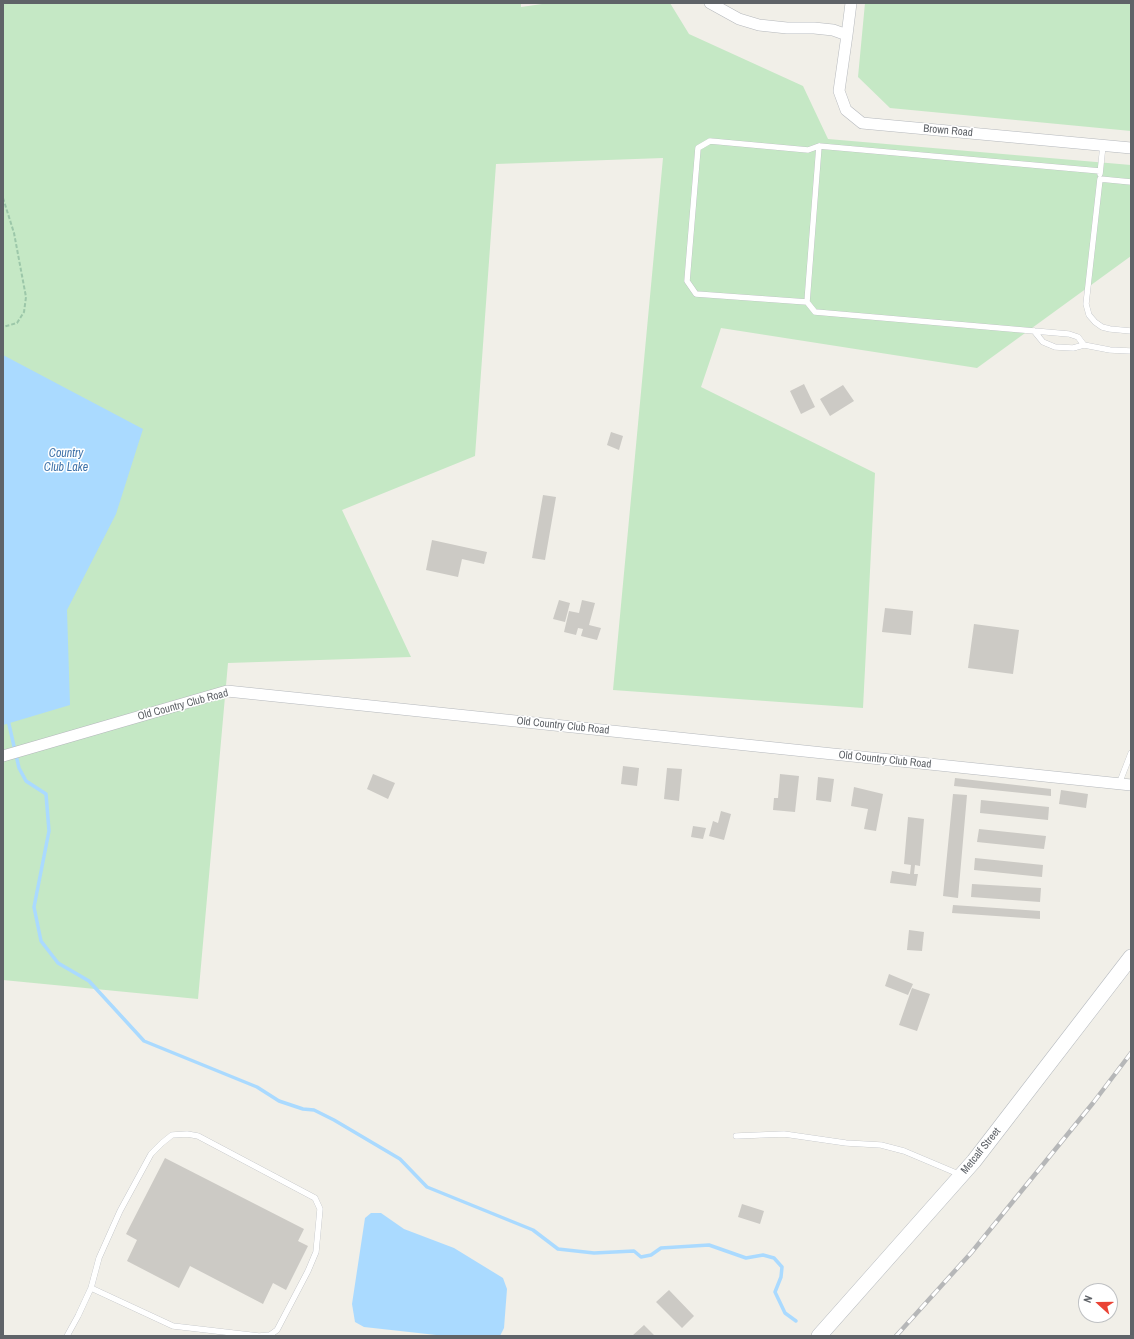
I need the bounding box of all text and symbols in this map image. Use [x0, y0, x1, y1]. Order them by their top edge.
street label: Brown Road [923, 122, 973, 140]
water label: Country Club Lake [44, 447, 88, 475]
street label: Old Country Club Road [136, 687, 230, 723]
street label: Old Country Club Road [516, 715, 610, 737]
street label: Old Country Club Road [838, 749, 932, 771]
street label: Metcalf Street [958, 1125, 1004, 1177]
north arrow [1078, 1283, 1118, 1323]
text: N [1080, 1294, 1095, 1305]

